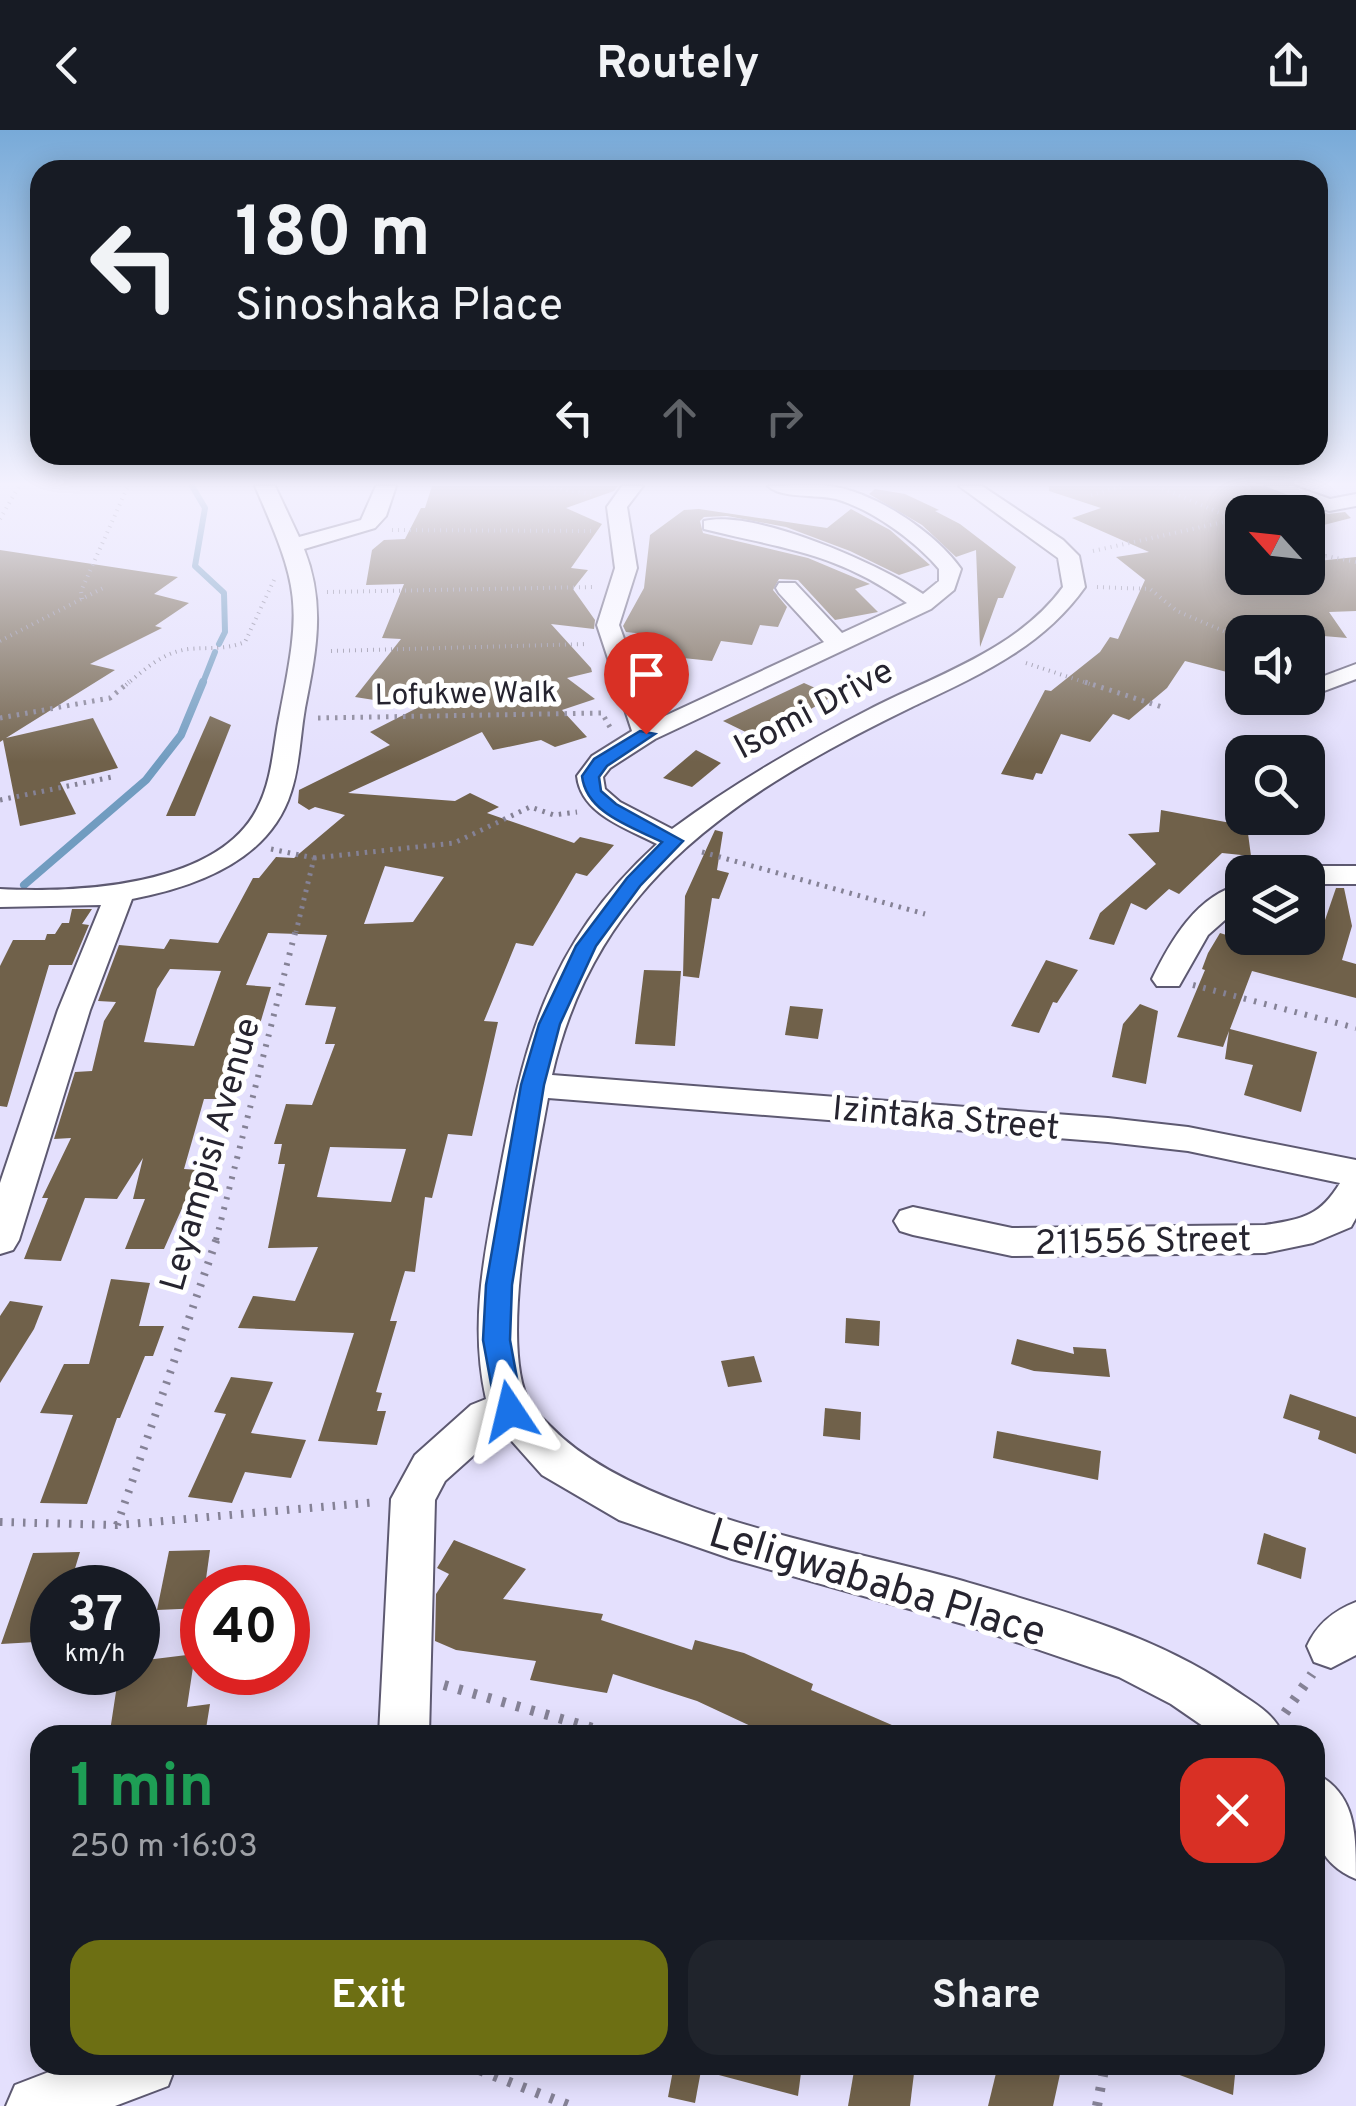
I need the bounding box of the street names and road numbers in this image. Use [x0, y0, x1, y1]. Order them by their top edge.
street label: Isomi Drive [727, 650, 902, 771]
street label: Lofukwe Walk [374, 675, 558, 716]
street label: Leyampisi Avenue [152, 1013, 272, 1297]
street label: Izintaka Street [830, 1088, 1061, 1152]
street label: 211556 Street [1034, 1219, 1252, 1267]
street label: Leligwababa Place [702, 1509, 1052, 1662]

